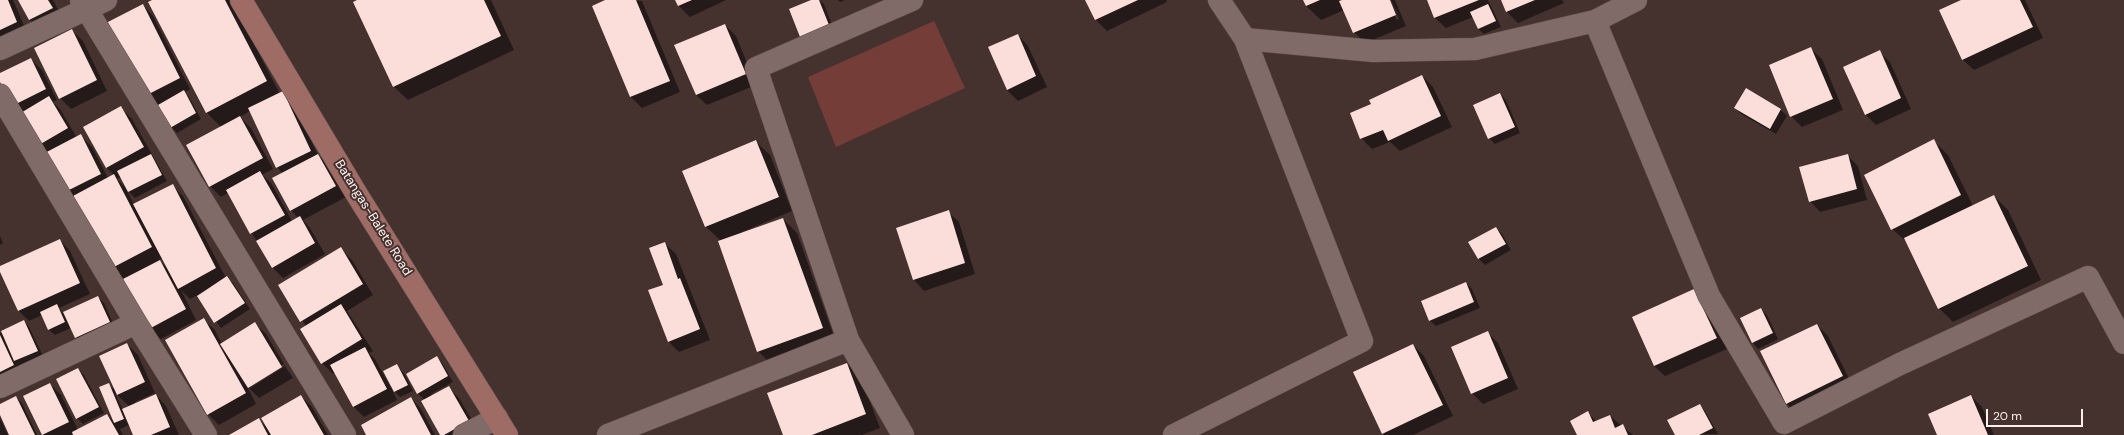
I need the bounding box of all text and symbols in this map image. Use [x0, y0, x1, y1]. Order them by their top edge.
street label: Batangas-Balete Road [331, 157, 415, 279]
scale bar [1988, 401, 2085, 427]
text: 20 m [1993, 408, 2022, 424]

